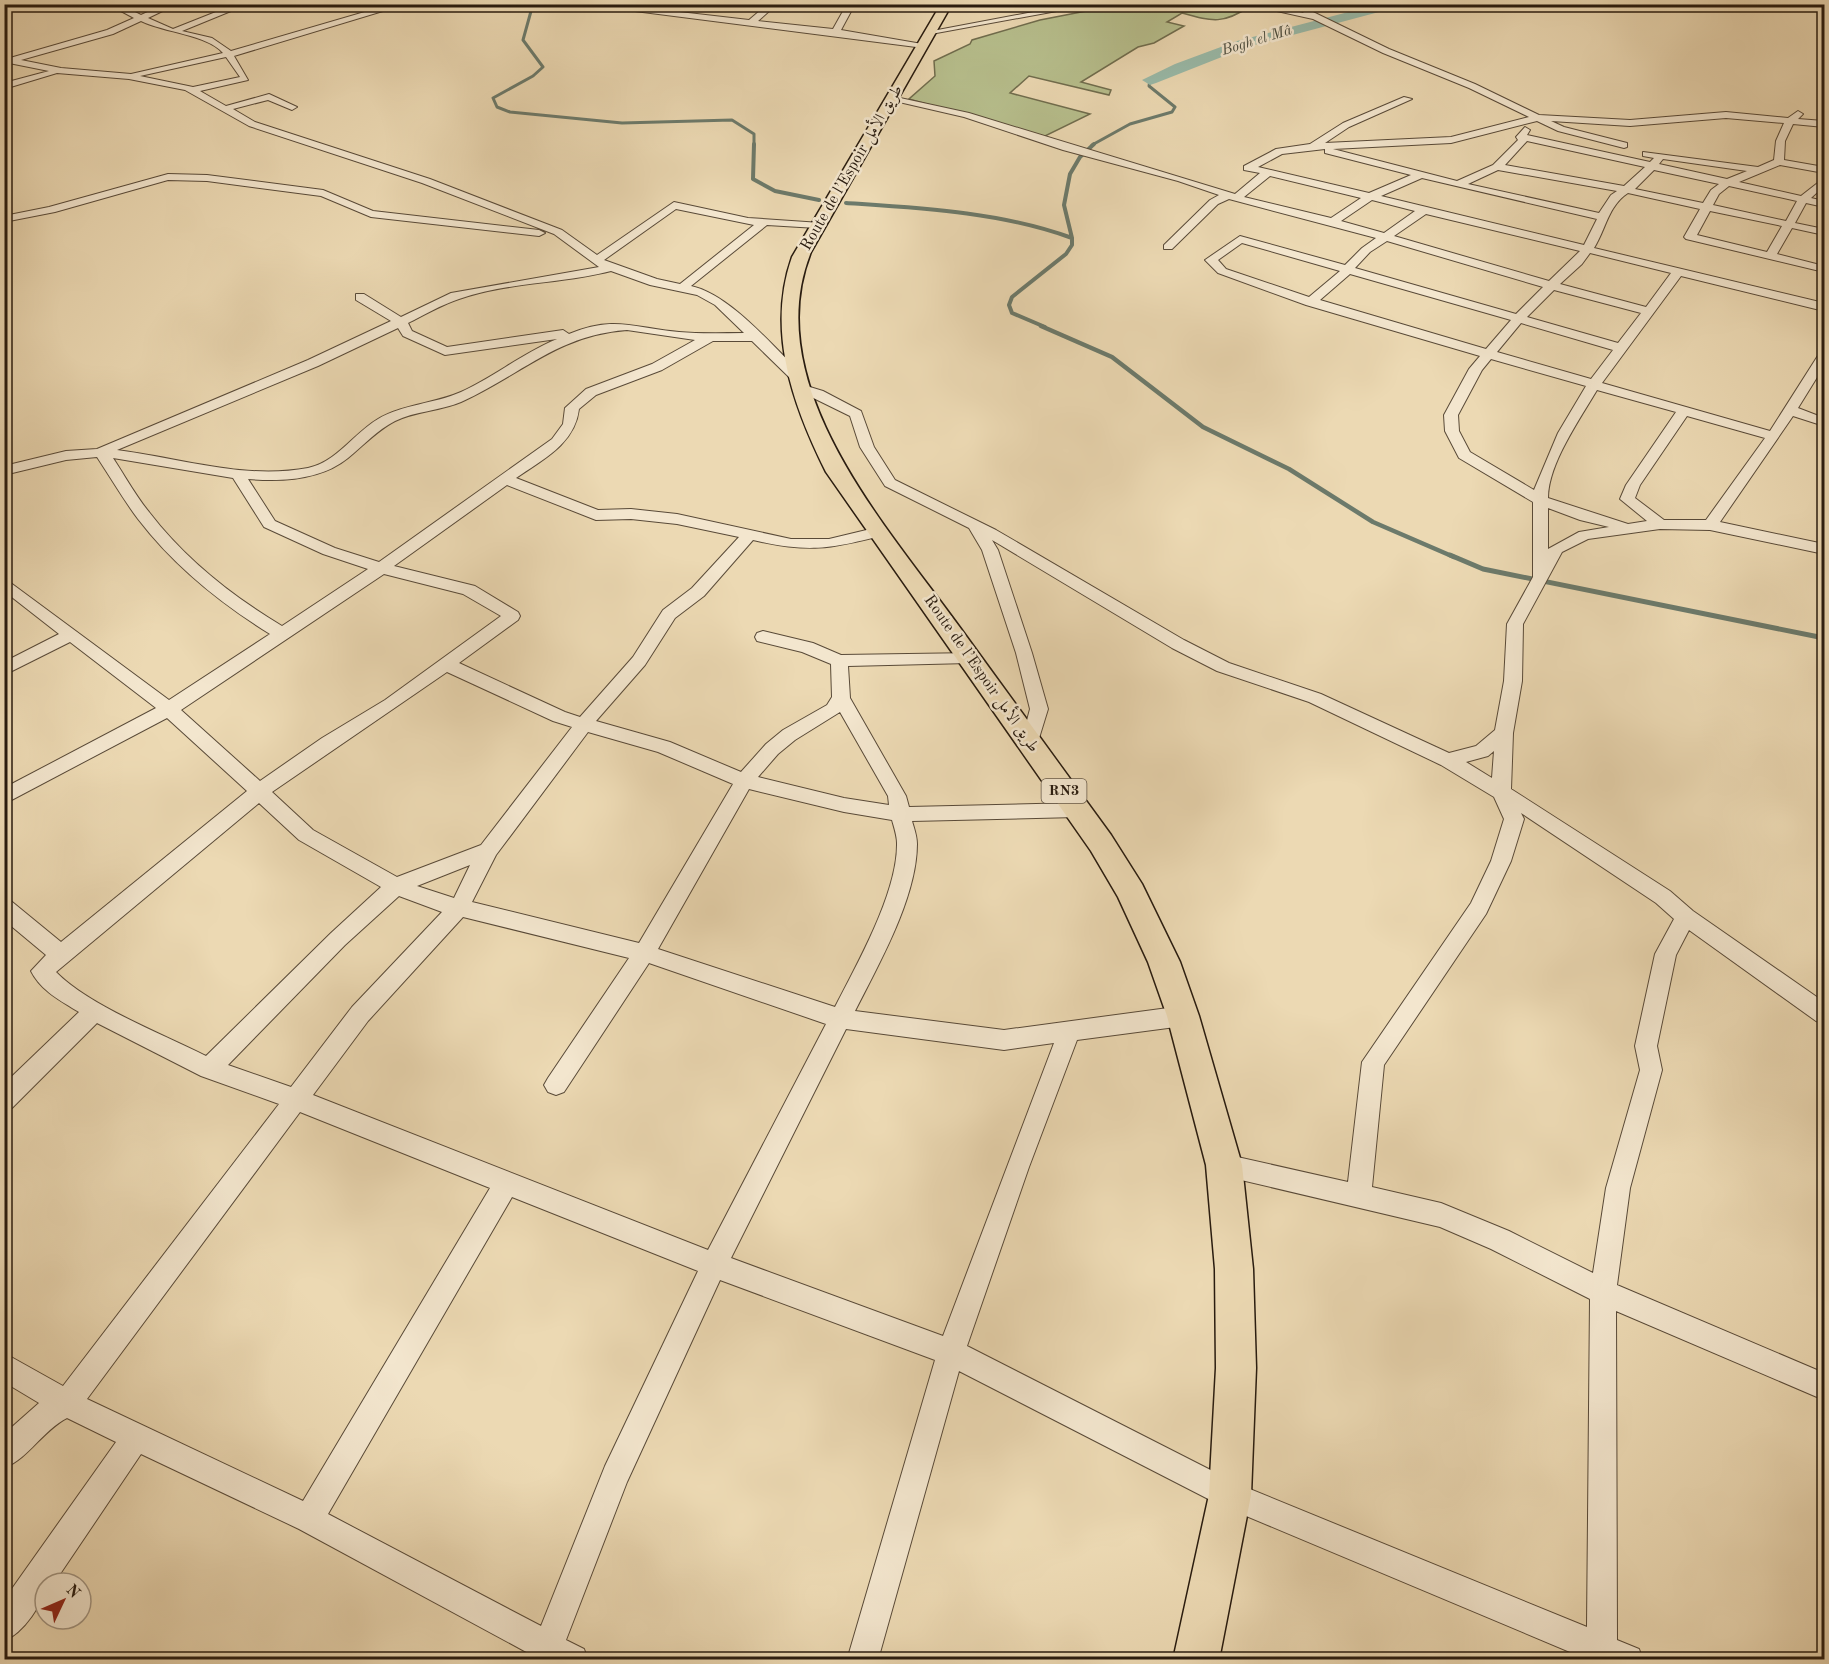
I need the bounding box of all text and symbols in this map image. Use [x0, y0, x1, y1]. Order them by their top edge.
water label: Bogh el Mâ [1219, 23, 1294, 59]
street label: Route de l’Espoir طريق الأمل [794, 80, 908, 254]
street label: Route de l’Espoir طريق الأمل [919, 590, 1046, 757]
road number: RN3 [1042, 779, 1086, 803]
north arrow [33, 1571, 93, 1631]
text: N [62, 1582, 83, 1602]

